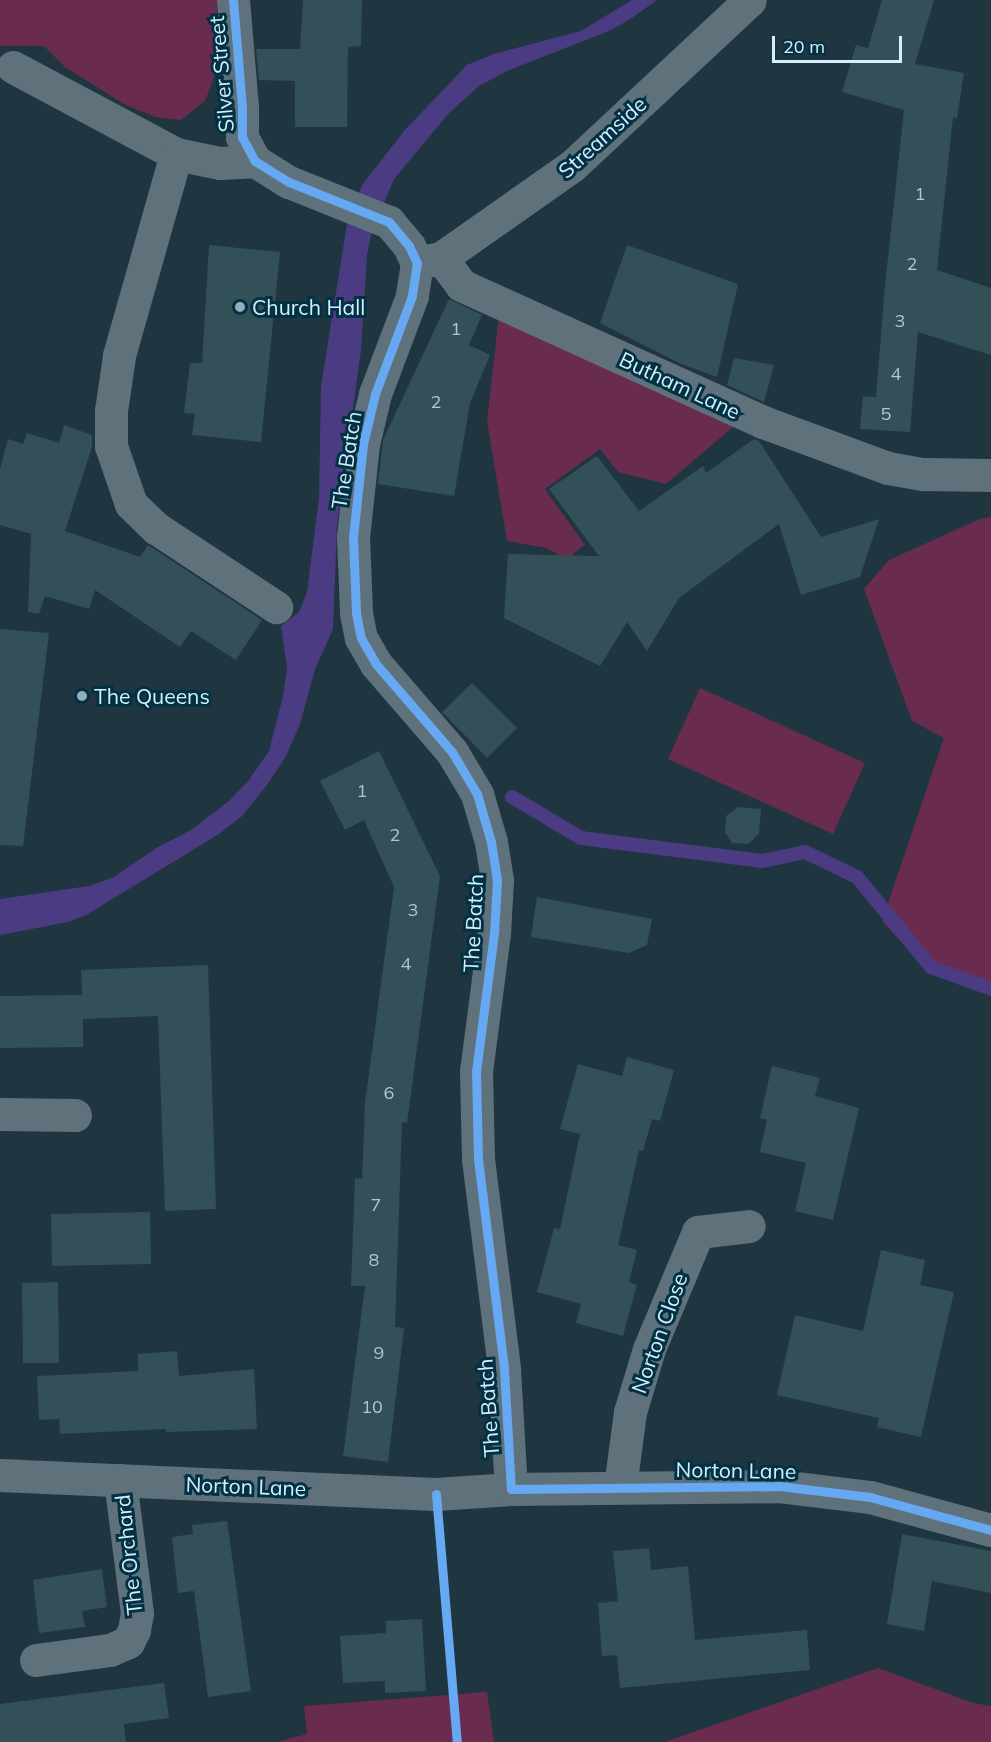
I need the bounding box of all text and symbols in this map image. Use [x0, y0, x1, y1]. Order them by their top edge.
street label: Silver Street [203, 15, 239, 133]
scale bar [775, 24, 906, 62]
text: 20 m [783, 35, 825, 58]
street label: Streamside [553, 91, 651, 183]
house number: 1 [915, 183, 925, 205]
house number: 2 [907, 253, 917, 275]
place label: Church Hall [252, 294, 365, 320]
marker: Church Hall [233, 300, 247, 314]
house number: 3 [895, 310, 905, 332]
house number: 1 [451, 318, 461, 340]
street label: Butham Lane [616, 346, 744, 424]
house number: 4 [891, 363, 901, 385]
house number: 2 [431, 391, 441, 413]
house number: 5 [881, 403, 891, 425]
street label: The Batch [326, 409, 366, 511]
place label: The Queens [94, 683, 210, 709]
marker: The Queens [75, 689, 89, 703]
house number: 1 [357, 780, 367, 802]
house number: 2 [390, 824, 400, 846]
street label: The Batch [458, 873, 488, 973]
house number: 3 [408, 899, 418, 921]
house number: 4 [401, 953, 411, 975]
house number: 6 [384, 1082, 394, 1104]
house number: 7 [371, 1194, 381, 1216]
house number: 8 [369, 1249, 379, 1271]
street label: Norton Close [626, 1269, 692, 1397]
house number: 9 [374, 1342, 384, 1364]
street label: The Batch [472, 1358, 504, 1458]
house number: 10 [361, 1396, 383, 1418]
street label: Norton Lane [675, 1456, 797, 1484]
street label: Norton Lane [185, 1471, 307, 1501]
street label: The Orchard [109, 1494, 147, 1616]

